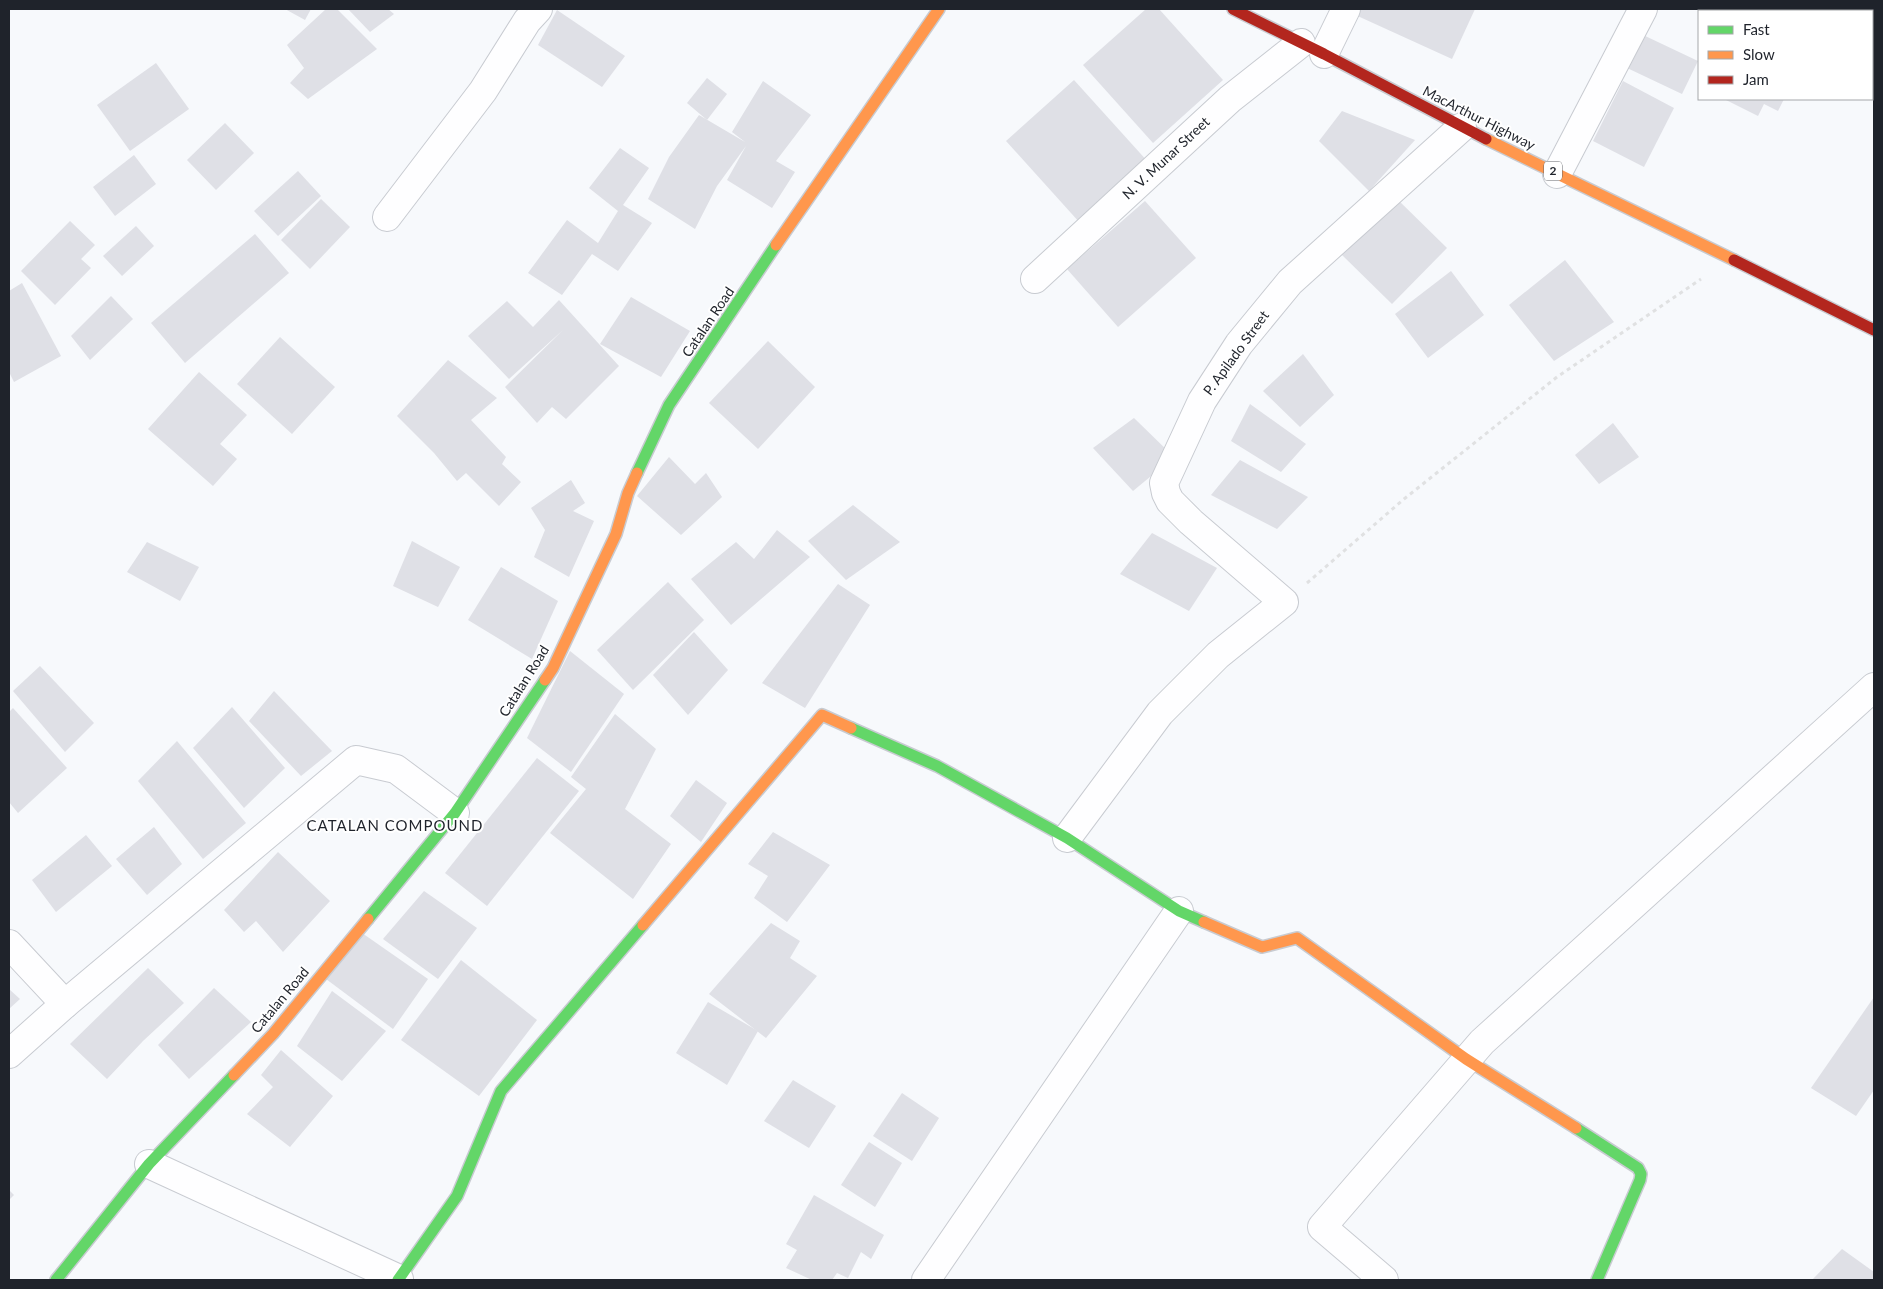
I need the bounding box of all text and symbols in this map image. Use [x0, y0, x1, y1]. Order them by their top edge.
legend [1698, 10, 1873, 100]
text: Fast [1743, 20, 1770, 38]
text: Slow [1743, 45, 1775, 63]
text: Jam [1743, 70, 1769, 88]
street label: MacArthur Highway [1420, 82, 1539, 154]
street label: N. V. Munar Street [1119, 113, 1213, 202]
road number: 2 [1544, 162, 1562, 180]
street label: Catalan Road [678, 283, 737, 360]
street label: P. Apilado Street [1199, 307, 1272, 398]
street label: Catalan Road [495, 642, 552, 720]
district label: CATALAN COMPOUND [307, 816, 483, 834]
street label: Catalan Road [247, 963, 312, 1036]

